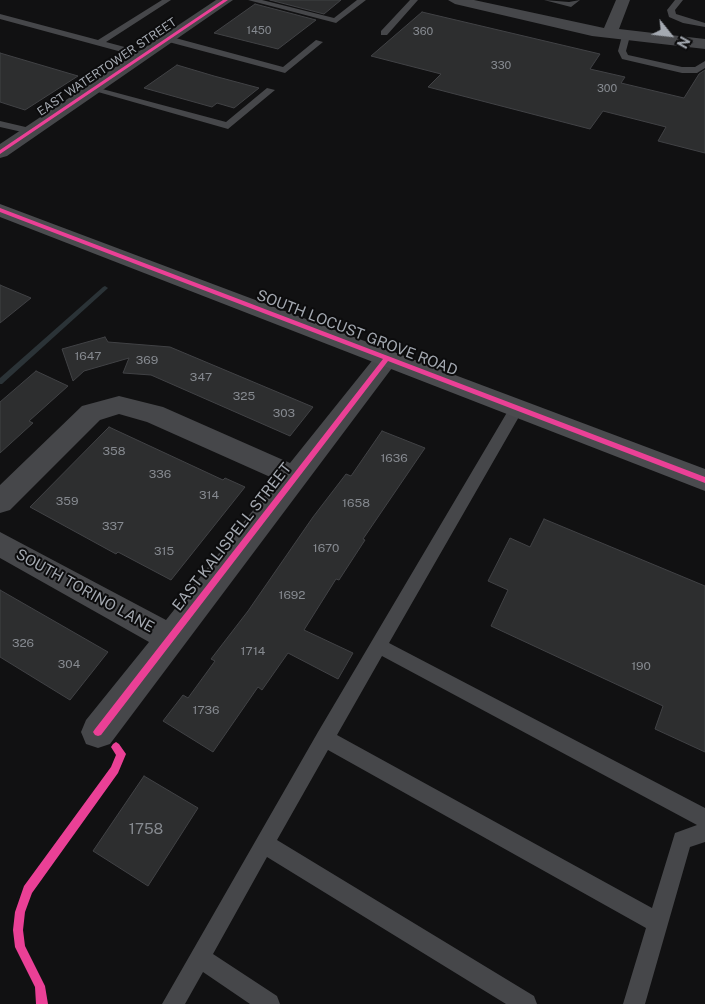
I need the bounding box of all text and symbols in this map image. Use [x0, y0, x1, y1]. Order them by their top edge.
north arrow [645, 10, 695, 60]
street label: EAST WATERTOWER STREET [35, 15, 179, 119]
house number: 1450 [246, 24, 272, 38]
house number: 360 [413, 25, 433, 39]
text: N [673, 34, 693, 51]
house number: 330 [491, 59, 511, 73]
house number: 300 [597, 82, 617, 96]
street label: SOUTH LOCUST GROVE ROAD [254, 286, 460, 380]
house number: 1647 [74, 349, 102, 363]
house number: 369 [136, 353, 158, 367]
house number: 347 [190, 370, 212, 384]
house number: 325 [233, 389, 255, 403]
house number: 303 [273, 406, 295, 420]
house number: 358 [102, 444, 126, 458]
house number: 1636 [380, 451, 408, 465]
street label: EAST KALISPELL STREET [169, 460, 295, 614]
house number: 336 [149, 467, 171, 481]
house number: 314 [199, 488, 219, 502]
house number: 359 [56, 494, 78, 508]
house number: 1658 [342, 496, 370, 510]
house number: 337 [102, 519, 124, 533]
house number: 1670 [313, 541, 339, 555]
house number: 315 [154, 544, 174, 558]
street label: SOUTH TORINO LANE [13, 545, 157, 637]
house number: 1692 [279, 588, 305, 602]
house number: 326 [12, 636, 34, 650]
house number: 1714 [241, 644, 265, 658]
house number: 304 [58, 657, 80, 671]
house number: 190 [631, 659, 651, 673]
house number: 1736 [193, 703, 219, 717]
house number: 1758 [129, 820, 163, 838]

